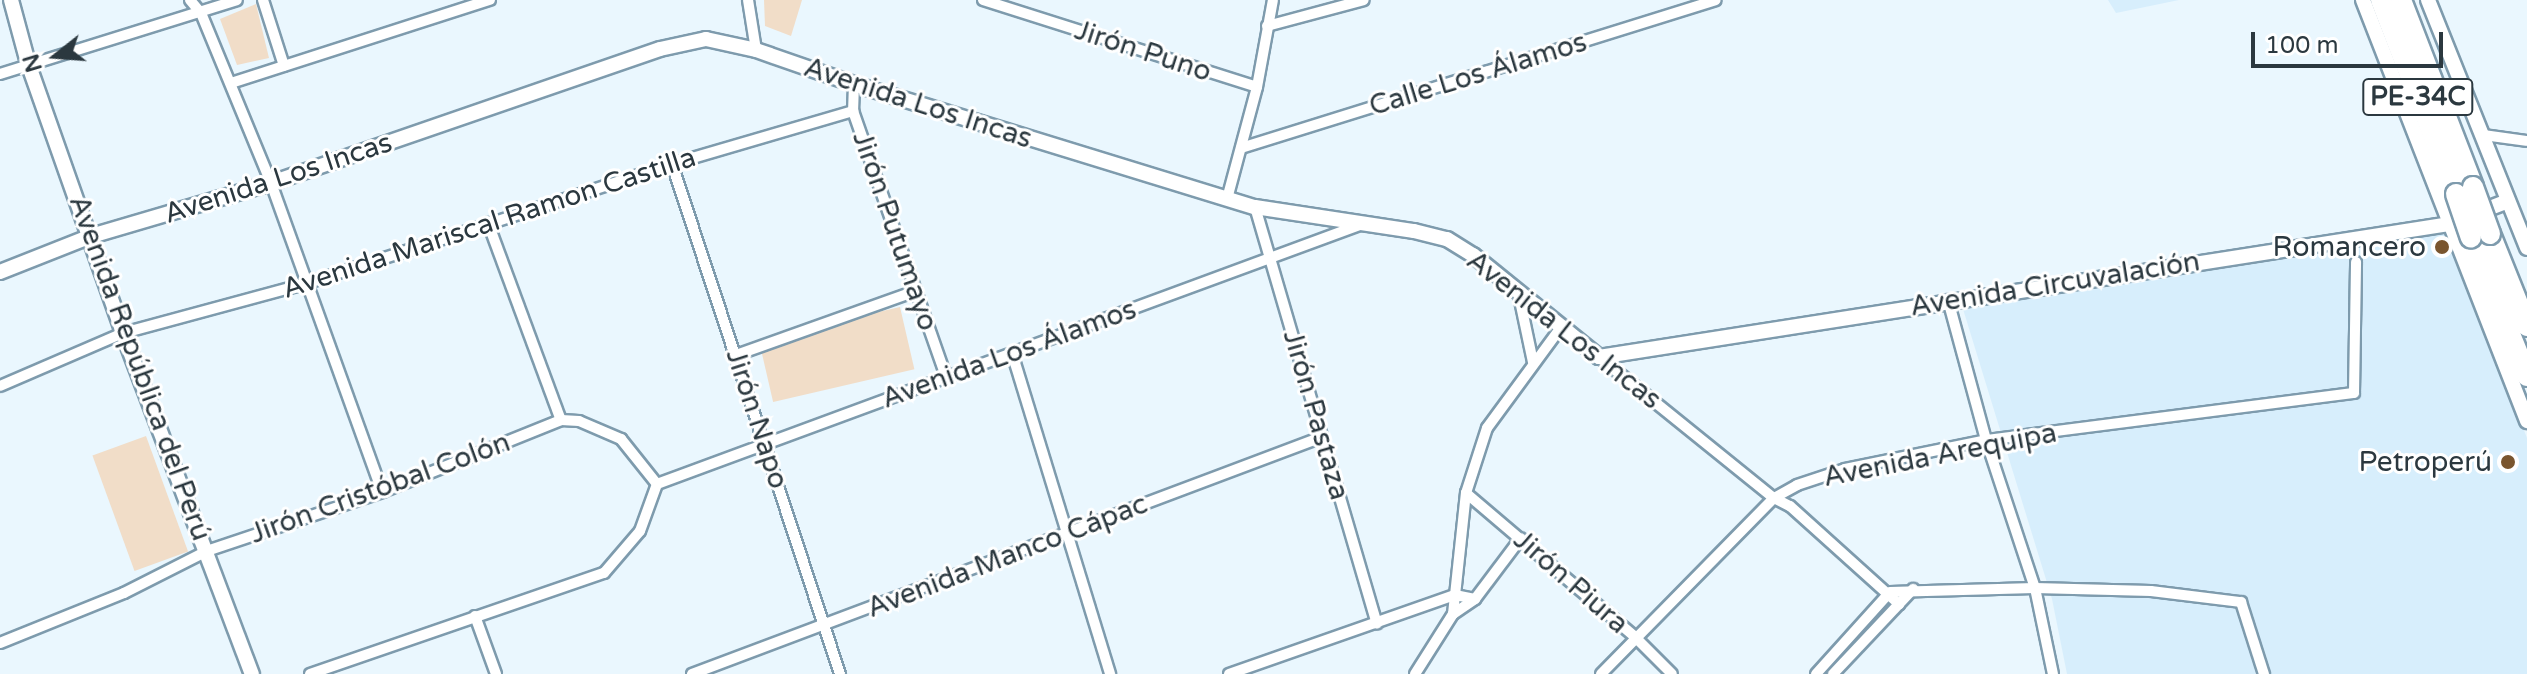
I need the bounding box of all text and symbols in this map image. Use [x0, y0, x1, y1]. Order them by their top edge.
street label: Jirón Puno [1071, 13, 1215, 89]
north arrow [16, 16, 96, 96]
scale bar [2255, 16, 2447, 66]
street label: Calle Los Álamos [1365, 25, 1591, 123]
text: 100 m [2265, 31, 2339, 60]
street label: Avenida Los Incas [800, 50, 1036, 156]
text: N [18, 51, 48, 75]
road number: PE-34C [2362, 75, 2474, 119]
street label: Avenida Los Incas [160, 125, 396, 231]
street label: Jirón Putumayo [845, 127, 945, 335]
street label: Avenida Mariscal Ramon Castilla [278, 140, 700, 306]
street label: Avenida República del Perú [62, 191, 218, 545]
place label: Romancero [2273, 230, 2426, 264]
marker: Romancero [2433, 238, 2451, 256]
street label: Avenida Los Incas [1460, 244, 1668, 416]
street label: Avenida Circuvalación [1908, 244, 2202, 324]
street label: Avenida Los Álamos [877, 292, 1141, 416]
street label: Jirón Pastaza [1276, 326, 1356, 504]
street label: Jirón Napo [719, 345, 795, 493]
street label: Avenida Arequipa [1820, 416, 2060, 494]
street label: Jirón Cristóbal Colón [245, 425, 515, 551]
place label: Petroperú [2358, 445, 2492, 479]
marker: Petroperú [2499, 453, 2517, 471]
street label: Avenida Manco Cápac [862, 487, 1152, 625]
street label: Jirón Piura [1507, 523, 1635, 641]

